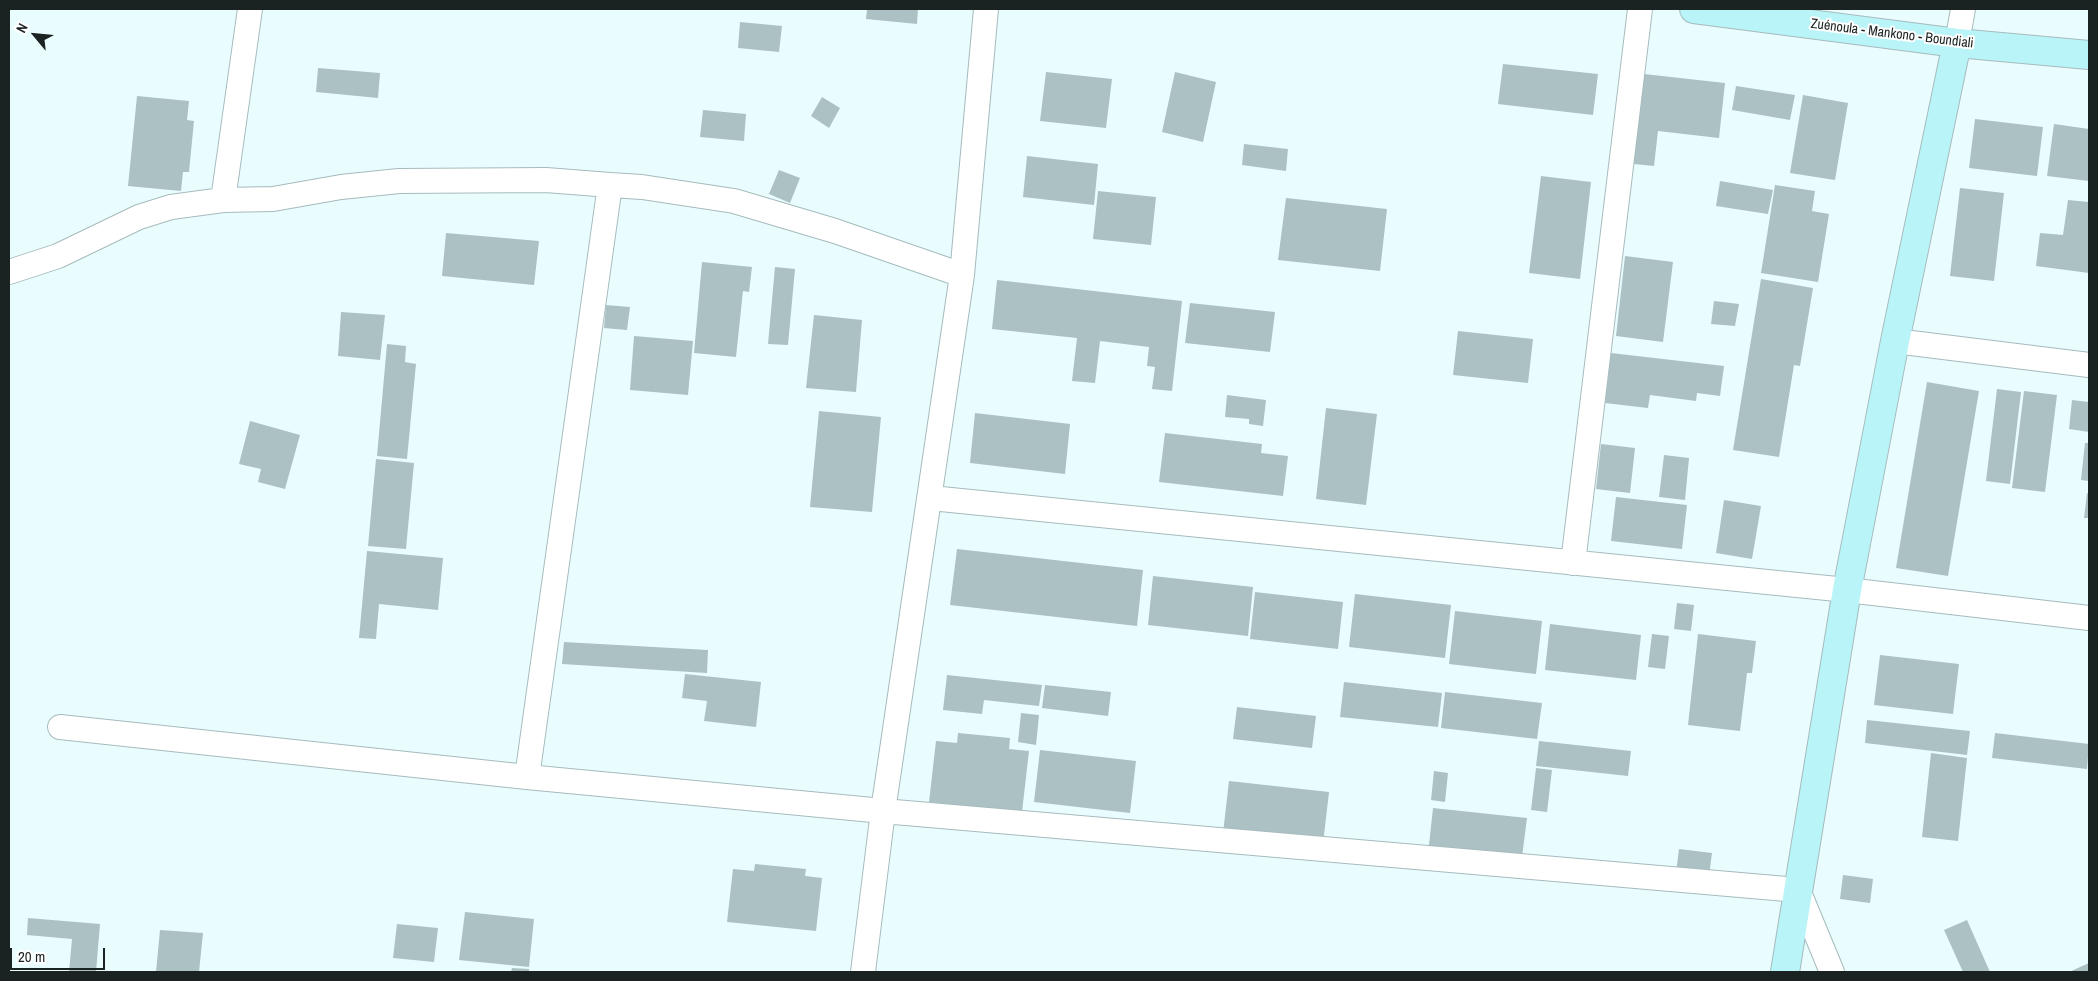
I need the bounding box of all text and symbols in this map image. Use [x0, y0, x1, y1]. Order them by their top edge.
north arrow [10, 10, 60, 60]
street label: Zuénoula - Mankono - Boundiali [1810, 16, 1974, 52]
text: N [12, 20, 32, 36]
scale bar [12, 938, 108, 970]
text: 20 m [18, 946, 45, 967]

